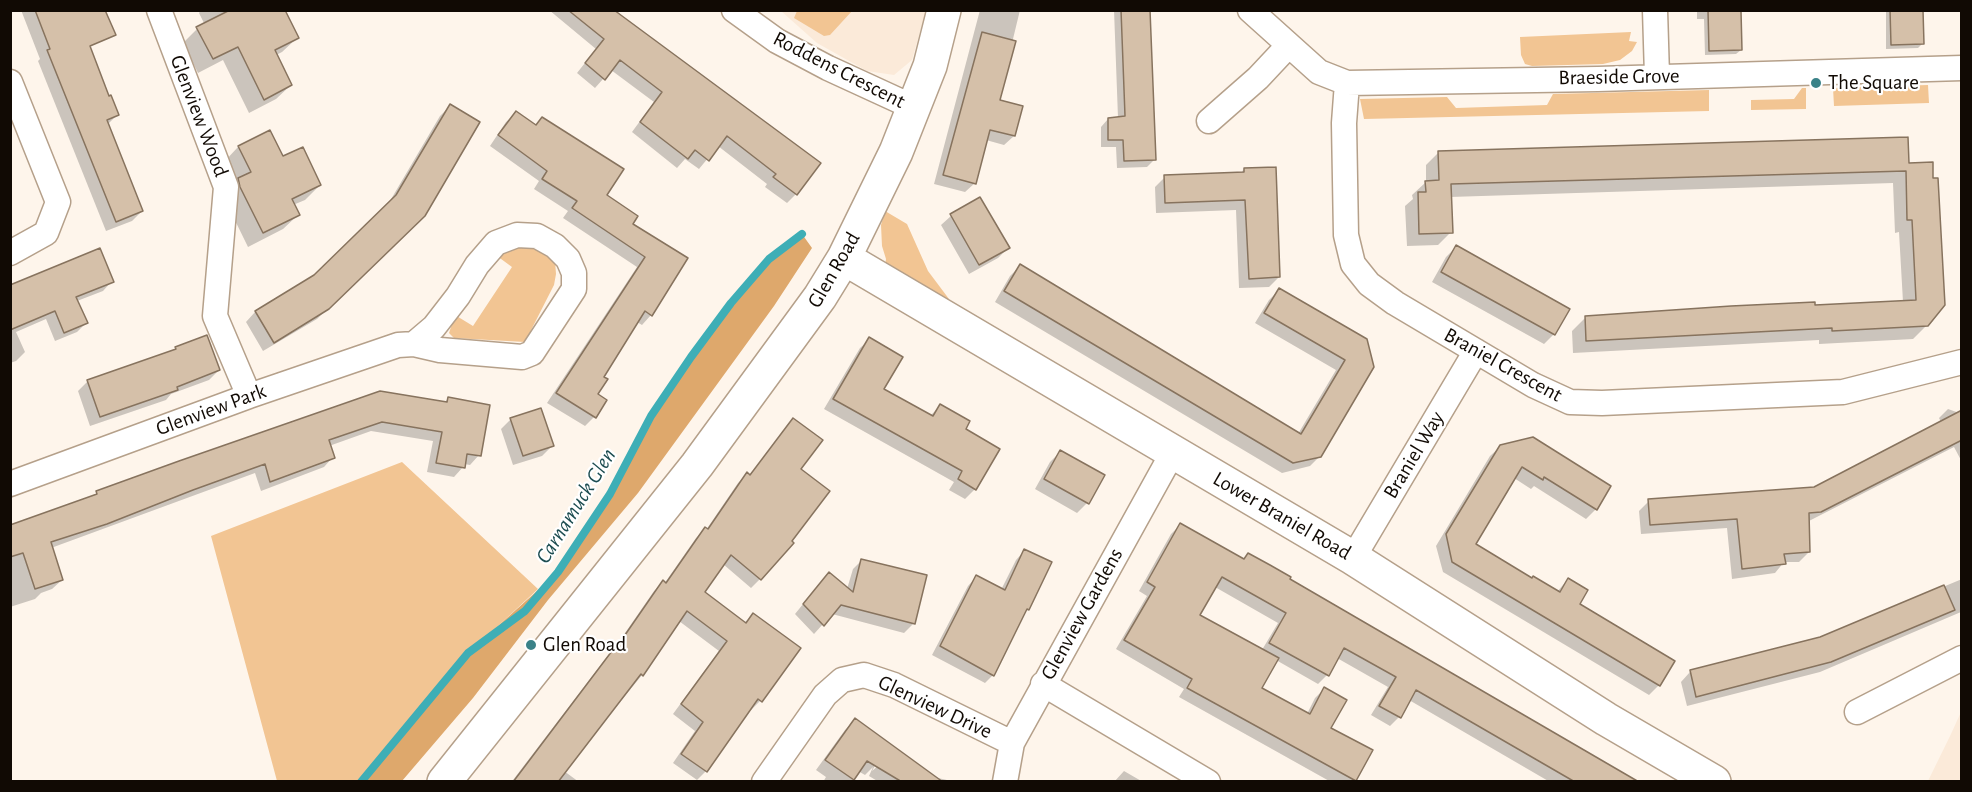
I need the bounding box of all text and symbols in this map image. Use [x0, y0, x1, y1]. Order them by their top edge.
street label: Roddens Crescent [769, 26, 909, 114]
street label: Glenview Wood [164, 52, 234, 180]
street label: Braeside Grove [1558, 63, 1680, 91]
place label: The Square [1828, 70, 1919, 96]
marker: The Square [1809, 76, 1823, 90]
street label: Glen Road [802, 228, 866, 312]
street label: Braniel Crescent [1439, 322, 1567, 408]
street label: Glenview Park [153, 378, 269, 442]
street label: Braniel Way [1378, 407, 1450, 503]
water label: Carnamuck Glen [530, 444, 622, 568]
street label: Lower Braniel Road [1208, 466, 1356, 566]
street label: Glenview Gardens [1035, 544, 1129, 684]
place label: Glen Road [543, 632, 626, 658]
marker: Glen Road [524, 638, 538, 652]
street label: Glenview Drive [874, 670, 996, 744]

